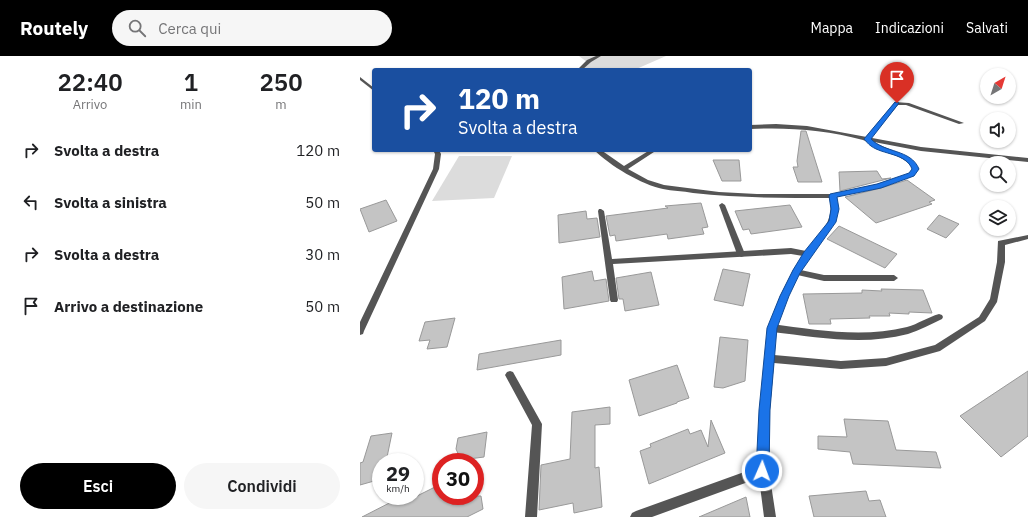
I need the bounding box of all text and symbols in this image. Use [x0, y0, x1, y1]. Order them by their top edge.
search box [112, 10, 392, 46]
text: Routely [20, 16, 88, 40]
icon: search [126, 17, 148, 39]
text: Cerca qui [158, 19, 221, 38]
text: Mappa [811, 19, 853, 37]
text: Indicazioni [875, 19, 944, 37]
text: Salvati [966, 19, 1008, 37]
pin [880, 62, 914, 103]
text: 22:40 [57, 66, 123, 98]
text: 1 [184, 66, 198, 98]
text: 250 [259, 66, 303, 98]
icon: arrive [886, 68, 908, 90]
north arrow [980, 68, 1016, 104]
map controls [980, 68, 1016, 236]
text: 120 m [458, 80, 540, 117]
icon: right [392, 84, 444, 136]
text: Arrivo [73, 96, 107, 113]
text: min [180, 96, 202, 113]
text: m [275, 96, 287, 113]
button: sound [980, 112, 1016, 148]
text: Svolta a destra [458, 116, 578, 139]
icon: right [20, 139, 42, 161]
text: Svolta a destra [54, 141, 159, 160]
text: 120 m [296, 141, 340, 160]
button: search [980, 156, 1016, 192]
icon: left [20, 191, 42, 213]
text: Svolta a sinistra [54, 193, 167, 212]
text: 50 m [305, 193, 340, 212]
button: layers [980, 200, 1016, 236]
icon: right [20, 243, 42, 265]
text: Svolta a destra [54, 245, 159, 264]
text: 30 m [305, 245, 340, 264]
icon: arrive [20, 295, 42, 317]
text: Arrivo a destinazione [54, 297, 203, 316]
text: 50 m [305, 297, 340, 316]
position arrow [741, 450, 783, 492]
speed limit sign: 30 [432, 453, 484, 505]
text: 29 [386, 460, 410, 487]
button: Esci [20, 463, 176, 509]
button: Condividi [184, 463, 340, 509]
text: km/h [386, 482, 410, 495]

